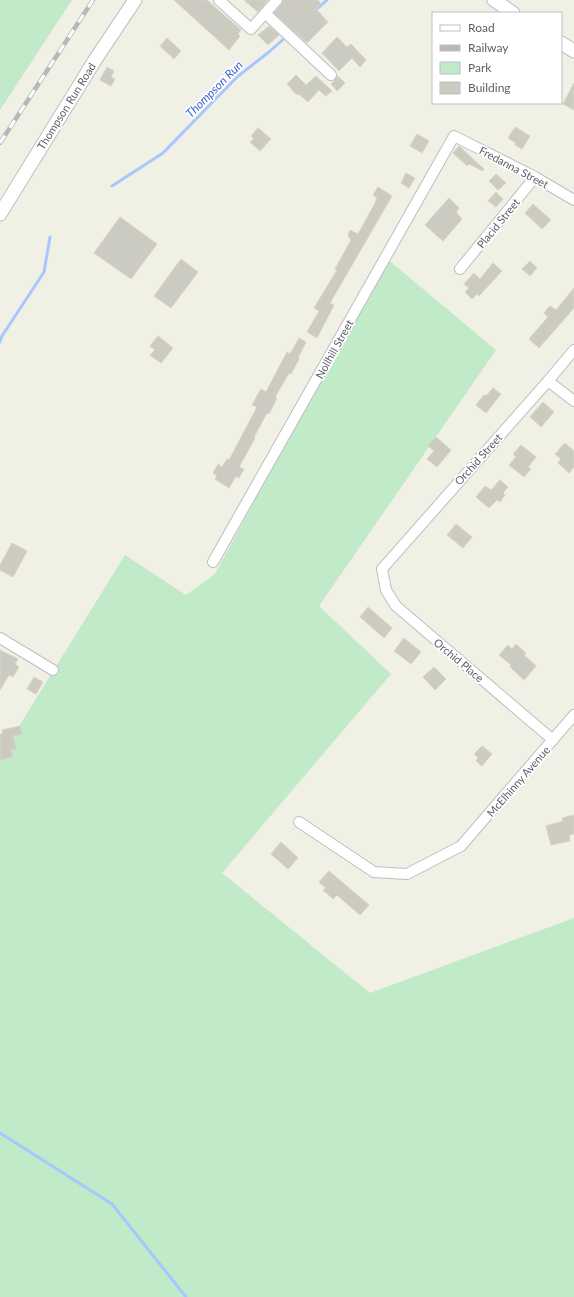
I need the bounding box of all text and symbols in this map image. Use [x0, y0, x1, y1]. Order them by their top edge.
legend [432, 12, 562, 104]
text: Road [468, 20, 495, 35]
text: Railway [468, 40, 509, 55]
water label: Thompson Run [182, 57, 246, 121]
street label: Thompson Run Road [34, 60, 98, 152]
text: Park [468, 60, 492, 75]
text: Building [468, 80, 511, 95]
street label: Fredanna Street [477, 143, 551, 191]
street label: Placid Street [474, 195, 522, 251]
street label: Nollhill Street [312, 317, 356, 381]
street label: Orchid Street [452, 431, 504, 487]
street label: Orchid Place [431, 635, 487, 685]
street label: McElhinny Avenue [484, 743, 552, 819]

